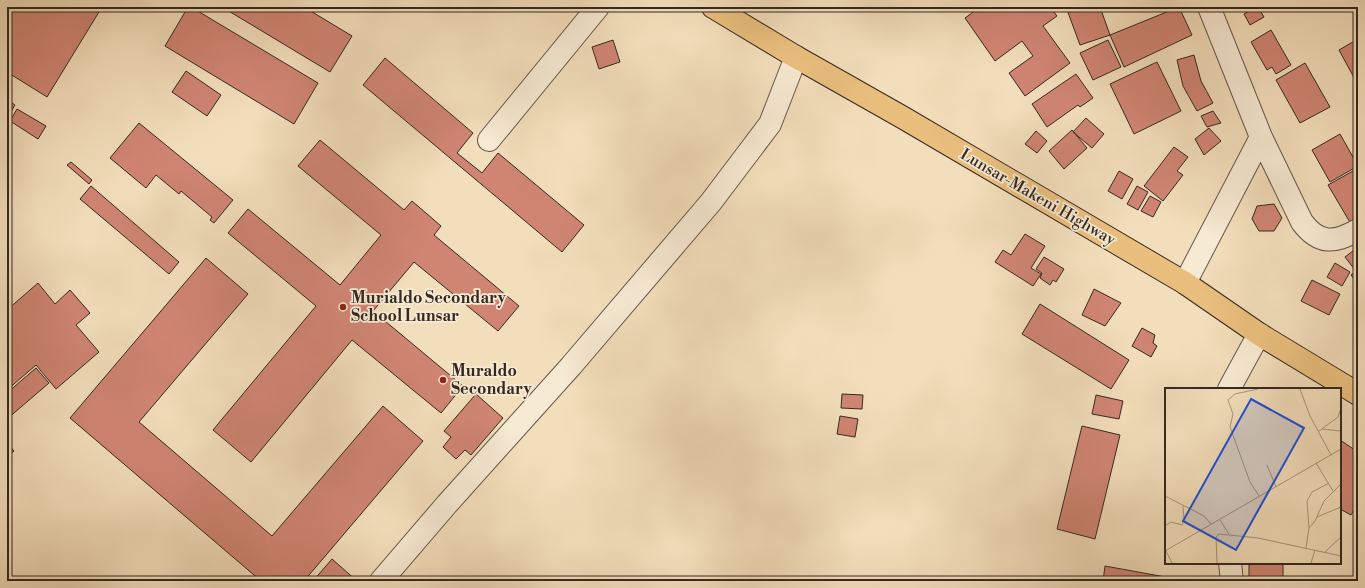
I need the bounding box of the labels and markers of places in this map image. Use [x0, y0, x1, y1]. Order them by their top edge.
place label: Murialdo Secondary School Lunsar [351, 288, 507, 326]
marker: Murialdo Secondary School Lunsar [338, 302, 348, 312]
place label: Muraldo Secondary [451, 361, 533, 399]
marker: Muraldo Secondary [438, 375, 448, 385]

